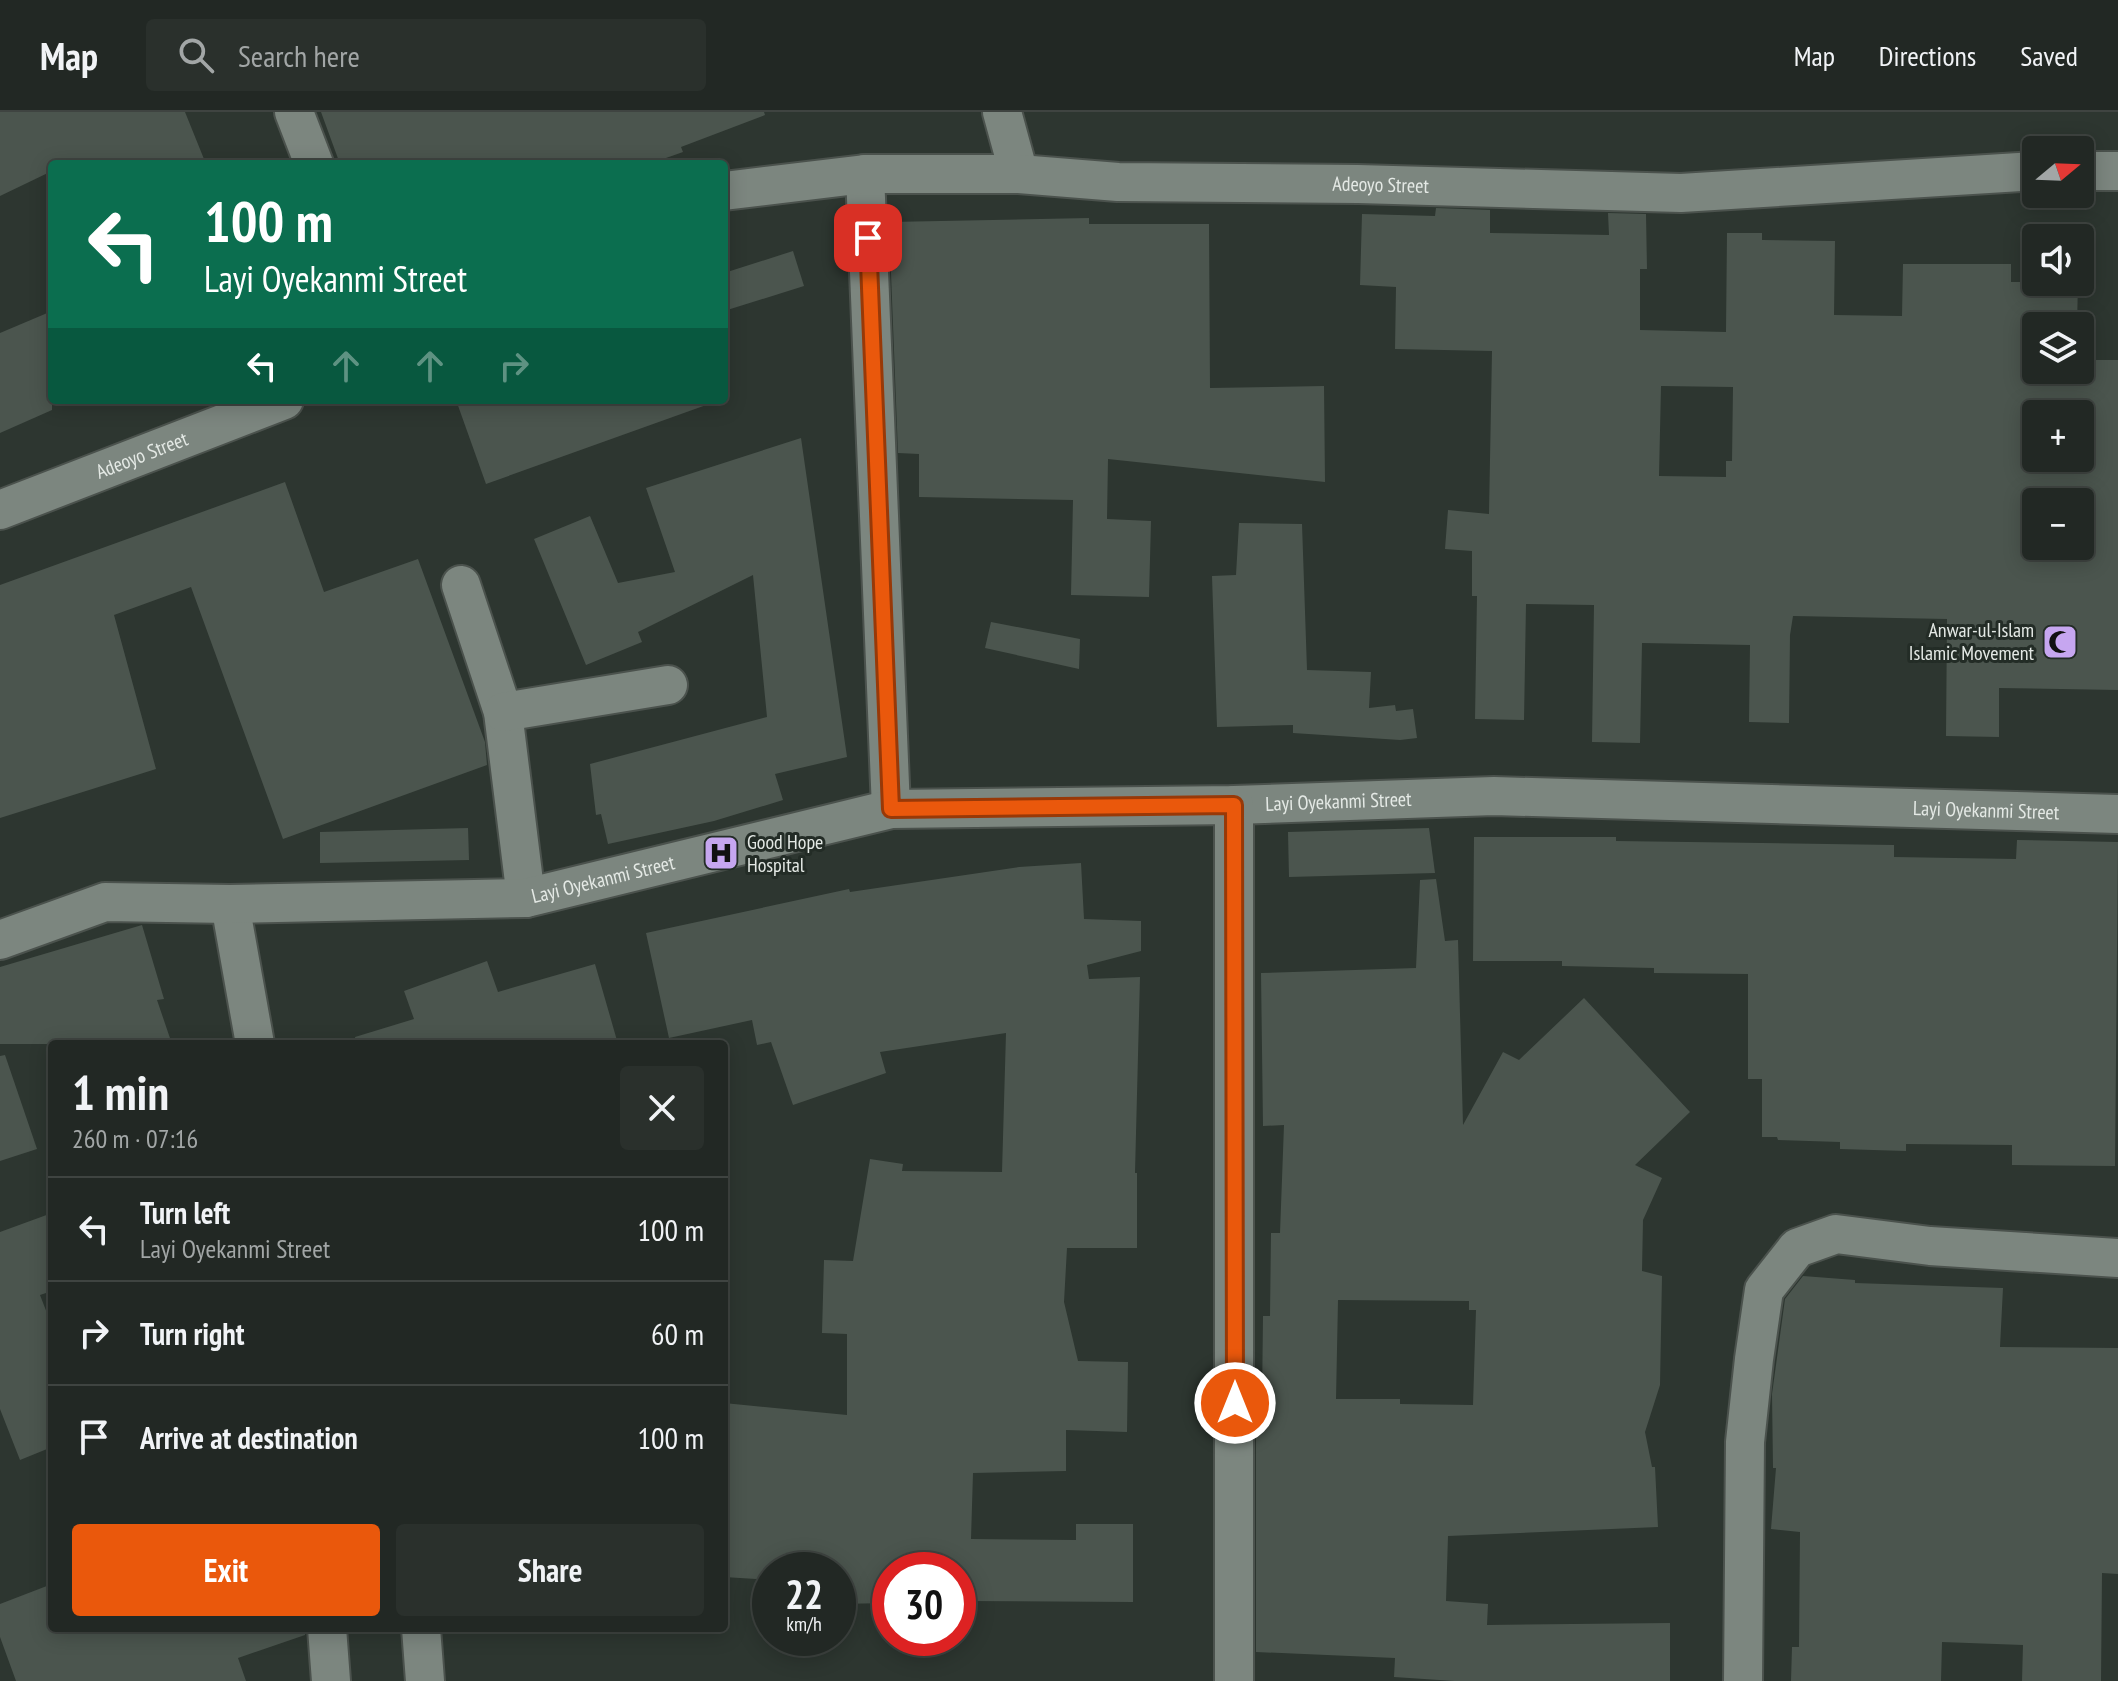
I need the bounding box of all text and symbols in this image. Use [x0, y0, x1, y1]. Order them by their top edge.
search box [146, 19, 706, 91]
text: Map [40, 31, 98, 80]
icon: search [174, 33, 218, 77]
text: Search here [238, 36, 360, 75]
text: Map [1794, 37, 1835, 74]
text: Directions [1879, 37, 1976, 74]
text: Saved [2020, 37, 2078, 74]
north arrow [2022, 136, 2094, 208]
map controls [2022, 136, 2094, 560]
street label: Adeoyo Street [1332, 171, 1430, 199]
text: 100 m [204, 185, 333, 257]
icon: left [72, 192, 176, 296]
pin [834, 204, 902, 272]
icon: arrive [846, 216, 890, 260]
button: sound [2022, 224, 2094, 296]
text: Layi Oyekanmi Street [204, 255, 467, 302]
button: layers [2022, 312, 2094, 384]
icon: left [240, 344, 284, 388]
icon: ahead [324, 344, 368, 388]
icon: ahead [408, 344, 452, 388]
icon: right [492, 344, 536, 388]
button: + [2022, 400, 2094, 472]
street label: Adeoyo Street [92, 425, 192, 485]
button: − [2022, 488, 2094, 560]
place label: Anwar-ul-Islam Islamic Movement [1909, 617, 2034, 666]
mosque icon: Anwar-ul-Islam Islamic Movement [2041, 623, 2079, 661]
street label: Layi Oyekanmi Street [1265, 786, 1413, 817]
street label: Layi Oyekanmi Street [1913, 795, 2060, 825]
place label: Good Hope Hospital [747, 829, 823, 878]
hospital icon: Good Hope Hospital [702, 834, 740, 872]
street label: Layi Oyekanmi Street [529, 849, 678, 909]
text: 1 min [72, 1061, 169, 1123]
button: close [620, 1066, 704, 1150]
text: 260 m · 07:16 [72, 1122, 198, 1155]
text: Turn left [140, 1193, 230, 1232]
icon: left [72, 1207, 116, 1251]
text: 100 m [638, 1210, 704, 1249]
text: Layi Oyekanmi Street [140, 1232, 330, 1265]
icon: right [72, 1311, 116, 1355]
text: Turn right [140, 1314, 244, 1353]
text: 60 m [651, 1314, 704, 1353]
position arrow [1193, 1361, 1277, 1445]
icon: arrive [72, 1415, 116, 1459]
text: Arrive at destination [140, 1418, 358, 1457]
text: 100 m [638, 1418, 704, 1457]
button: Exit [72, 1524, 380, 1616]
button: Share [396, 1524, 704, 1616]
speed limit sign: 30 [872, 1552, 976, 1656]
text: 22 [785, 1568, 823, 1620]
text: km/h [786, 1611, 822, 1637]

